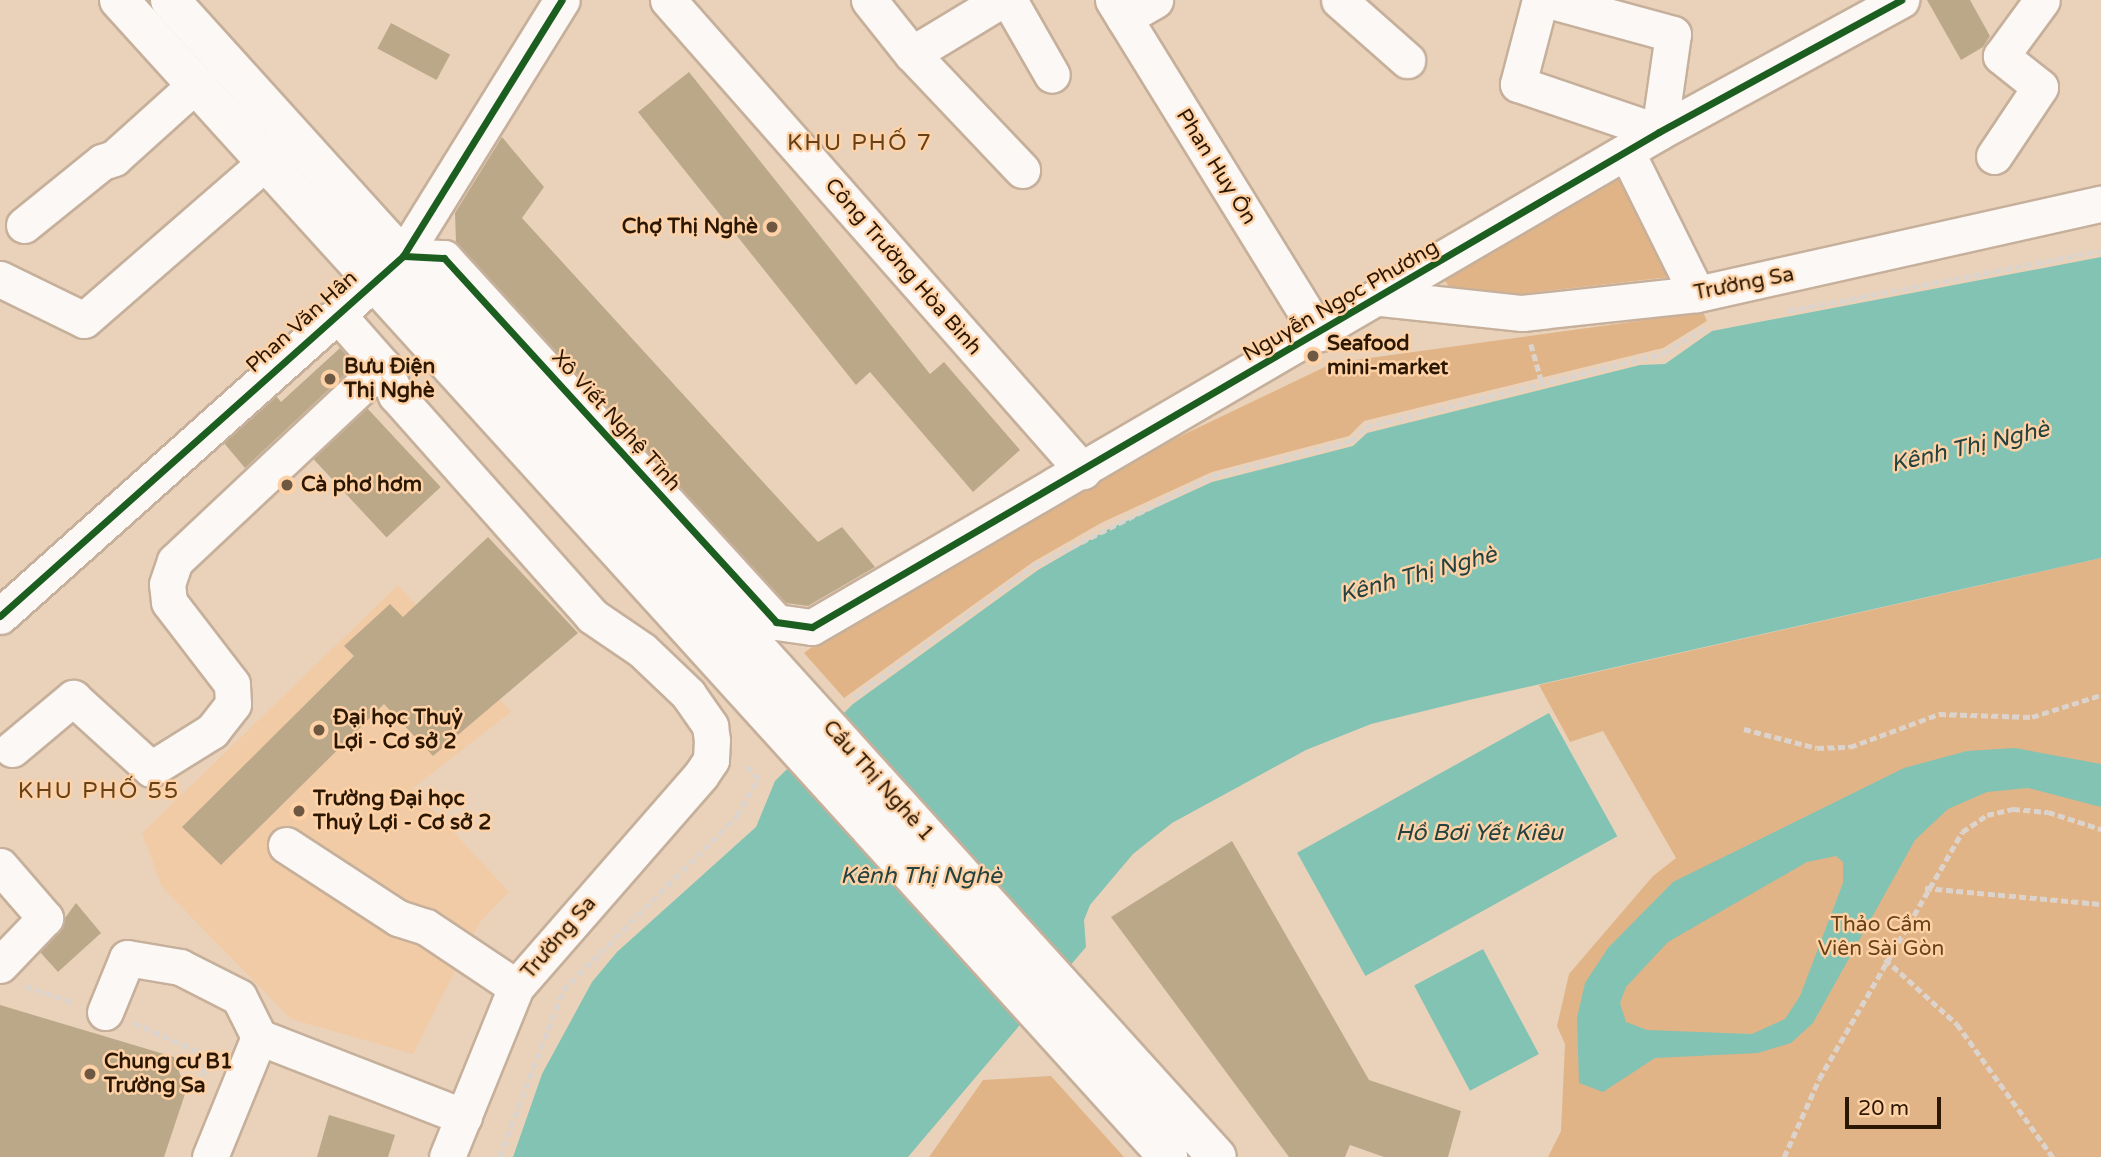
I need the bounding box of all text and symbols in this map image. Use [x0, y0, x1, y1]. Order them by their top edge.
street label: Phan Huy Ôn [1170, 105, 1262, 229]
district label: KHU PHỐ 7 [788, 129, 932, 157]
street label: Công Trường Hòa Bình [819, 173, 987, 361]
place label: Chợ Thị Nghè [622, 214, 758, 240]
marker: Chợ Thị Nghè [764, 219, 780, 235]
street label: Nguyễn Ngọc Phương [1239, 235, 1443, 367]
street label: Trường Sa [1692, 262, 1796, 306]
street label: Phan Văn Hân [241, 266, 363, 378]
place label: Seafood mini-market [1327, 331, 1448, 381]
street label: Xô Viết Nghệ Tĩnh [546, 345, 686, 497]
marker: Seafood mini-market [1305, 348, 1321, 364]
place label: Bưu Điện Thị Nghè [344, 354, 435, 404]
marker: Bưu Điện Thị Nghè [322, 371, 338, 387]
water label: Kênh Thị Nghè [1888, 415, 2052, 479]
place label: Cà phơ hơm [301, 472, 422, 498]
marker: Cà phơ hơm [279, 477, 295, 493]
water label: Kênh Thị Nghè [1336, 541, 1500, 609]
place label: Đại học Thuỷ Lợi - Cơ sở 2 [333, 705, 463, 755]
street label: Cầu Thị Nghè 1 [817, 715, 939, 847]
marker: Đại học Thuỷ Lợi - Cơ sở 2 [311, 722, 327, 738]
district label: KHU PHỐ 55 [19, 777, 179, 805]
place label: Trường Đại học Thuỷ Lợi - Cơ sở 2 [313, 786, 491, 836]
marker: Trường Đại học Thuỷ Lợi - Cơ sở 2 [291, 803, 307, 819]
water label: Hồ Bơi Yết Kiêu [1395, 819, 1563, 847]
water label: Kênh Thị Nghè [840, 862, 1002, 890]
street label: Trường Sa [516, 891, 602, 985]
park label: Thảo Cầm Viên Sài Gòn [1818, 912, 1944, 962]
place label: Chung cư B1 Trường Sa [104, 1049, 233, 1099]
marker: Chung cư B1 Trường Sa [82, 1066, 98, 1082]
scale bar [1849, 1084, 1945, 1128]
text: 20 m [1858, 1096, 1909, 1121]

